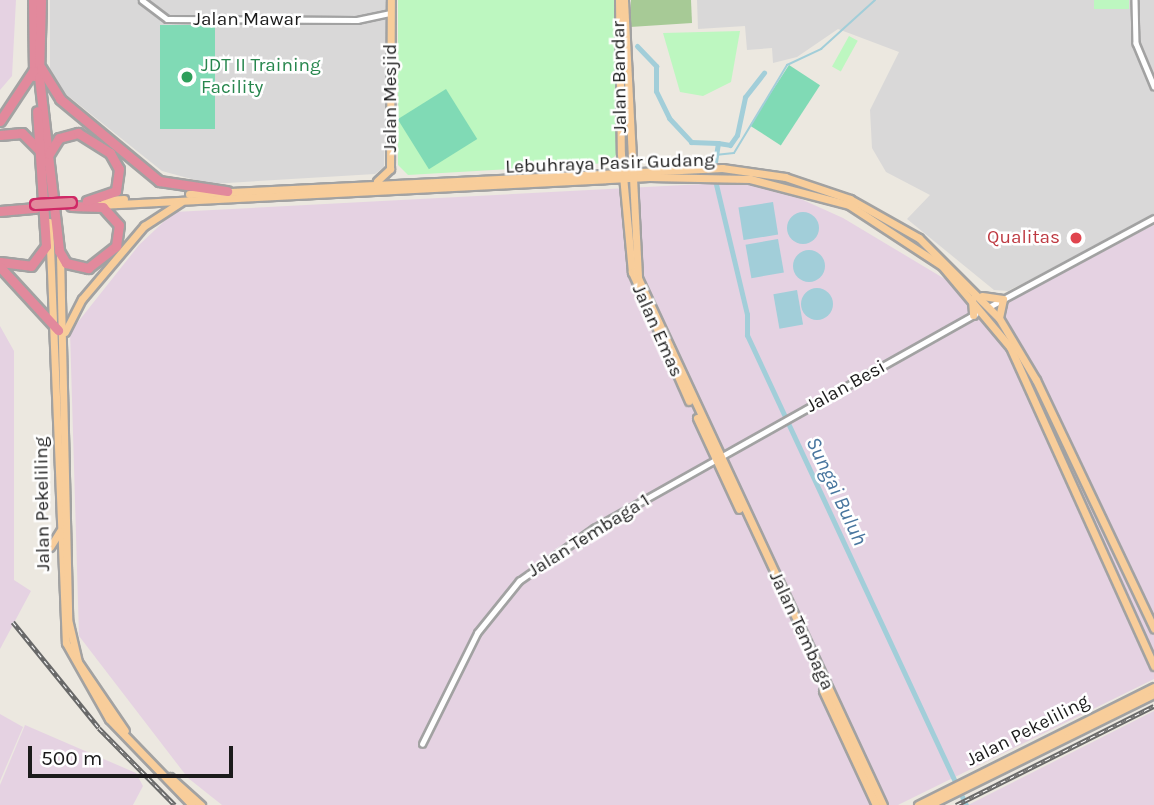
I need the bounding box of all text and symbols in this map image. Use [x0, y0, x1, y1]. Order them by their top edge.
street label: Jalan Mawar [193, 9, 301, 31]
street label: Jalan Bandar [608, 21, 632, 133]
street label: Jalan Mesjid [380, 44, 402, 152]
place label: JDT II Training Facility [201, 55, 321, 99]
marker: JDT II Training Facility [179, 69, 195, 85]
street label: Lebuhraya Pasir Gudang [505, 149, 715, 179]
place label: Qualitas [987, 227, 1060, 249]
marker: Qualitas [1066, 228, 1086, 248]
street label: Jalan Emas [626, 281, 688, 381]
street label: Jalan Besi [802, 356, 890, 418]
water label: Sungai Buluh [801, 433, 873, 549]
street label: Jalan Pekeliling [30, 436, 56, 572]
street label: Jalan Tembaga 1 [524, 489, 654, 583]
street label: Jalan Tembaga [764, 568, 838, 694]
street label: Jalan Pekeliling [963, 690, 1093, 772]
scale bar [32, 732, 236, 776]
text: 500 m [41, 746, 102, 770]

